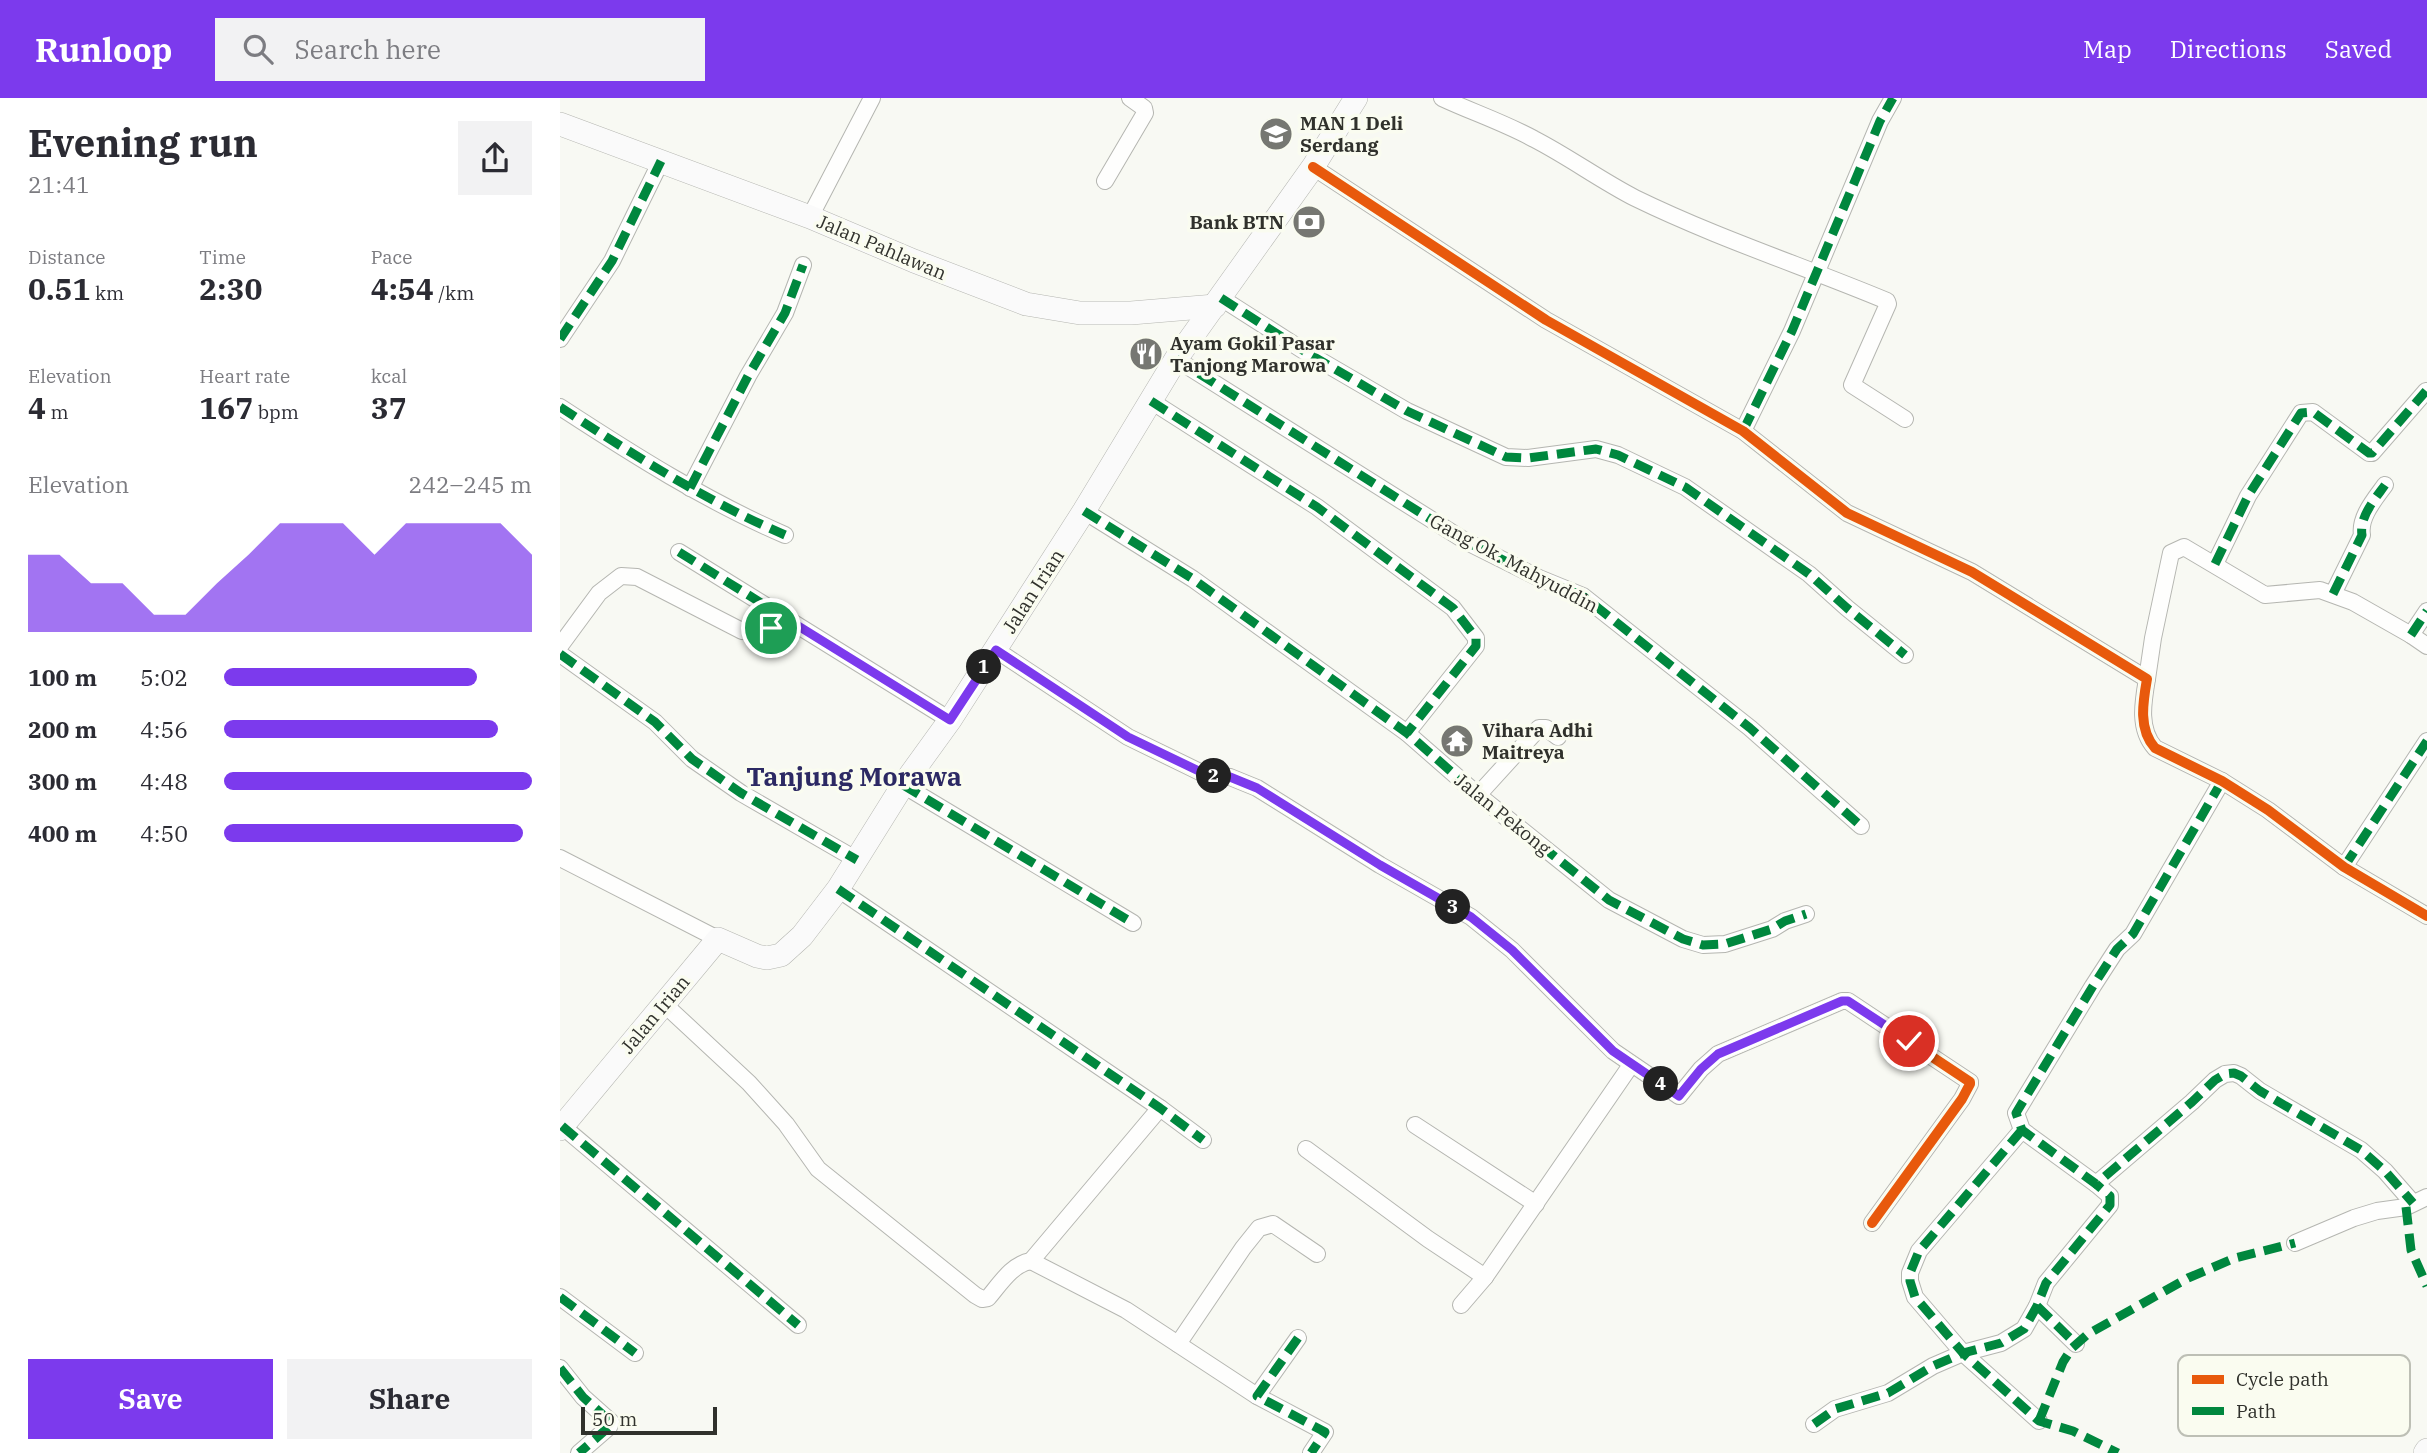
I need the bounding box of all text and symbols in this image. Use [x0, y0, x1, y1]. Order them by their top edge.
search box [215, 18, 705, 81]
text: Runloop [35, 28, 173, 71]
icon: search [239, 30, 277, 68]
text: Search here [295, 32, 441, 66]
text: Map [2083, 33, 2132, 65]
text: Directions [2170, 33, 2287, 65]
text: Saved [2325, 33, 2392, 65]
place label: MAN 1 Deli Serdang [1300, 111, 1403, 157]
school or university icon: MAN 1 Deli Serdang [1257, 115, 1295, 153]
text: Evening run [28, 118, 258, 167]
button: share [458, 121, 532, 195]
text: 21:41 [28, 169, 90, 199]
bank icon: Bank BTN [1290, 203, 1328, 241]
street label: Jalan Pahlawan [814, 209, 950, 285]
place label: Bank BTN [1189, 210, 1284, 234]
text: Distance [28, 245, 106, 269]
text: Time [199, 245, 246, 269]
text: Pace [371, 245, 412, 269]
text: 0.51 [28, 269, 90, 308]
text: 2:30 [199, 269, 262, 308]
text: 4:54 [371, 269, 434, 308]
text: km [90, 281, 124, 305]
text: /km [434, 281, 474, 305]
place label: Ayam Gokil Pasar Tanjong Marowa [1170, 331, 1336, 377]
restaurant icon: Ayam Gokil Pasar Tanjong Marowa [1127, 335, 1165, 373]
text: Elevation [28, 364, 112, 388]
text: Heart rate [199, 364, 290, 388]
text: kcal [371, 364, 407, 388]
text: 4 [28, 388, 46, 427]
text: 167 [199, 388, 253, 427]
text: 37 [371, 388, 407, 427]
text: m [46, 400, 69, 424]
text: bpm [253, 400, 299, 424]
text: Elevation [28, 469, 129, 499]
text: 242–245 m [408, 469, 532, 499]
street label: Gang Ok. Mahyuddin [1426, 508, 1602, 618]
street label: Jalan Irian [997, 545, 1069, 637]
pin [741, 598, 801, 658]
icon: arrive [752, 609, 790, 647]
pin: 1 [966, 650, 1002, 684]
text: 1 [978, 654, 989, 678]
text: 100 m [28, 662, 97, 692]
text: 5:02 [140, 662, 188, 692]
text: 200 m [28, 714, 97, 744]
text: 4:56 [140, 714, 188, 744]
place label: Vihara Adhi Maitreya [1482, 718, 1593, 764]
temple icon: Vihara Adhi Maitreya [1438, 722, 1476, 760]
pin: 2 [1196, 758, 1232, 794]
district label: Tanjung Morawa [746, 759, 962, 793]
text: 2 [1208, 763, 1219, 787]
text: 300 m [28, 766, 97, 796]
text: 4:48 [140, 766, 188, 796]
street label: Jalan Pekong [1450, 768, 1557, 861]
text: 400 m [28, 818, 97, 848]
text: 4:50 [140, 818, 188, 848]
pin: 3 [1436, 890, 1470, 924]
text: 3 [1447, 894, 1458, 918]
street label: Jalan Irian [615, 970, 695, 1058]
pin [1879, 1011, 1939, 1071]
icon: check [1890, 1022, 1928, 1060]
pin: 4 [1644, 1066, 1678, 1102]
text: 4 [1655, 1071, 1666, 1095]
legend [2178, 1355, 2410, 1436]
button: Save [28, 1359, 273, 1439]
button: Share [287, 1359, 532, 1439]
text: Cycle path [2236, 1367, 2329, 1391]
text: Path [2236, 1399, 2276, 1423]
scale bar [581, 1404, 718, 1436]
text: 50 m [592, 1407, 637, 1431]

